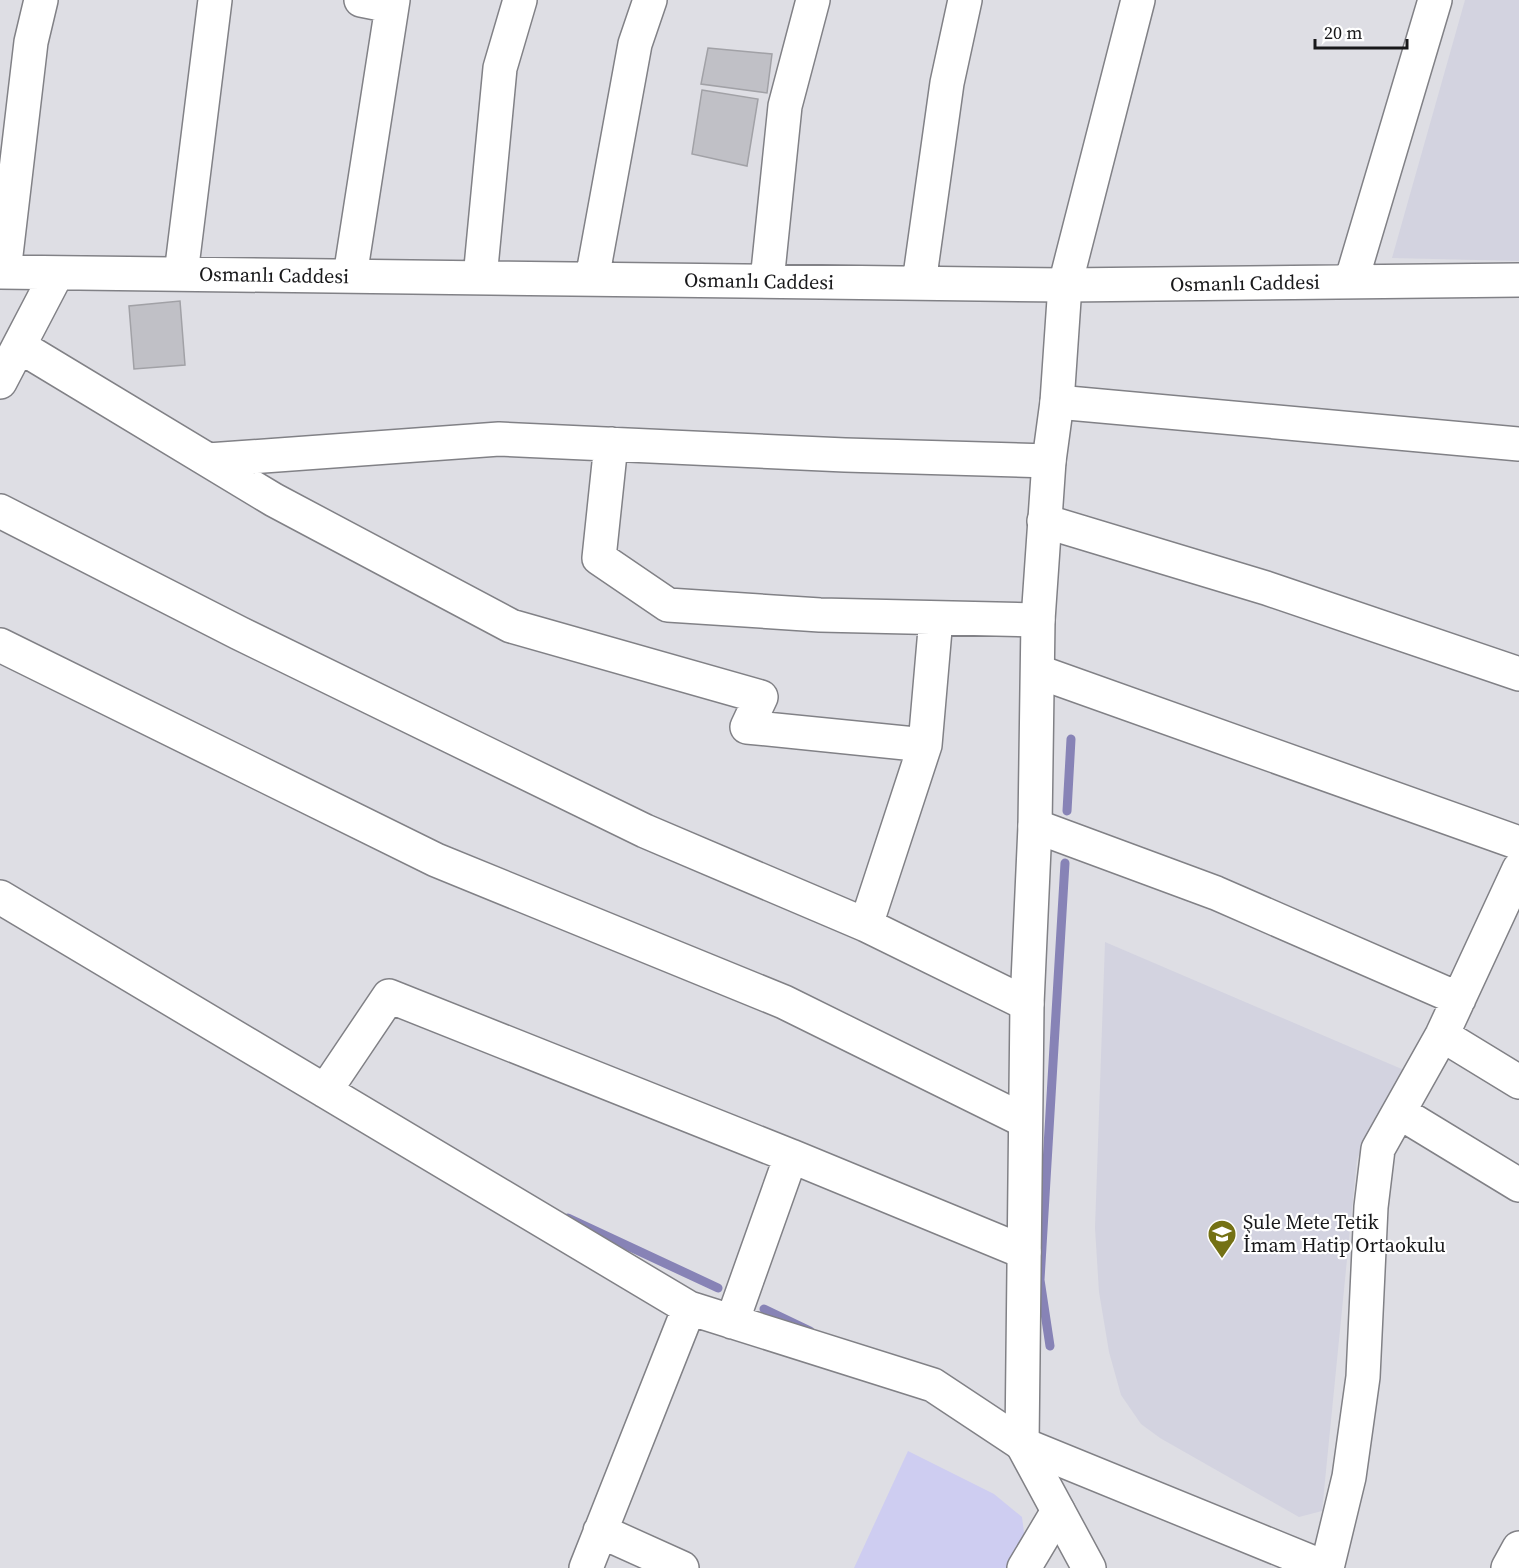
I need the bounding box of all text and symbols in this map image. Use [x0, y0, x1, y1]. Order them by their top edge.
scale bar [1315, 12, 1406, 50]
text: 20 m [1324, 20, 1362, 45]
street label: Osmanlı Caddesi [199, 260, 349, 290]
street label: Osmanlı Caddesi [684, 266, 834, 296]
street label: Osmanlı Caddesi [1170, 268, 1320, 298]
place label: Şule Mete Tetik İmam Hatip Ortaokulu [1243, 1208, 1446, 1259]
school or university icon: Şule Mete Tetik İmam Hatip Ortaokulu [1206, 1218, 1238, 1260]

